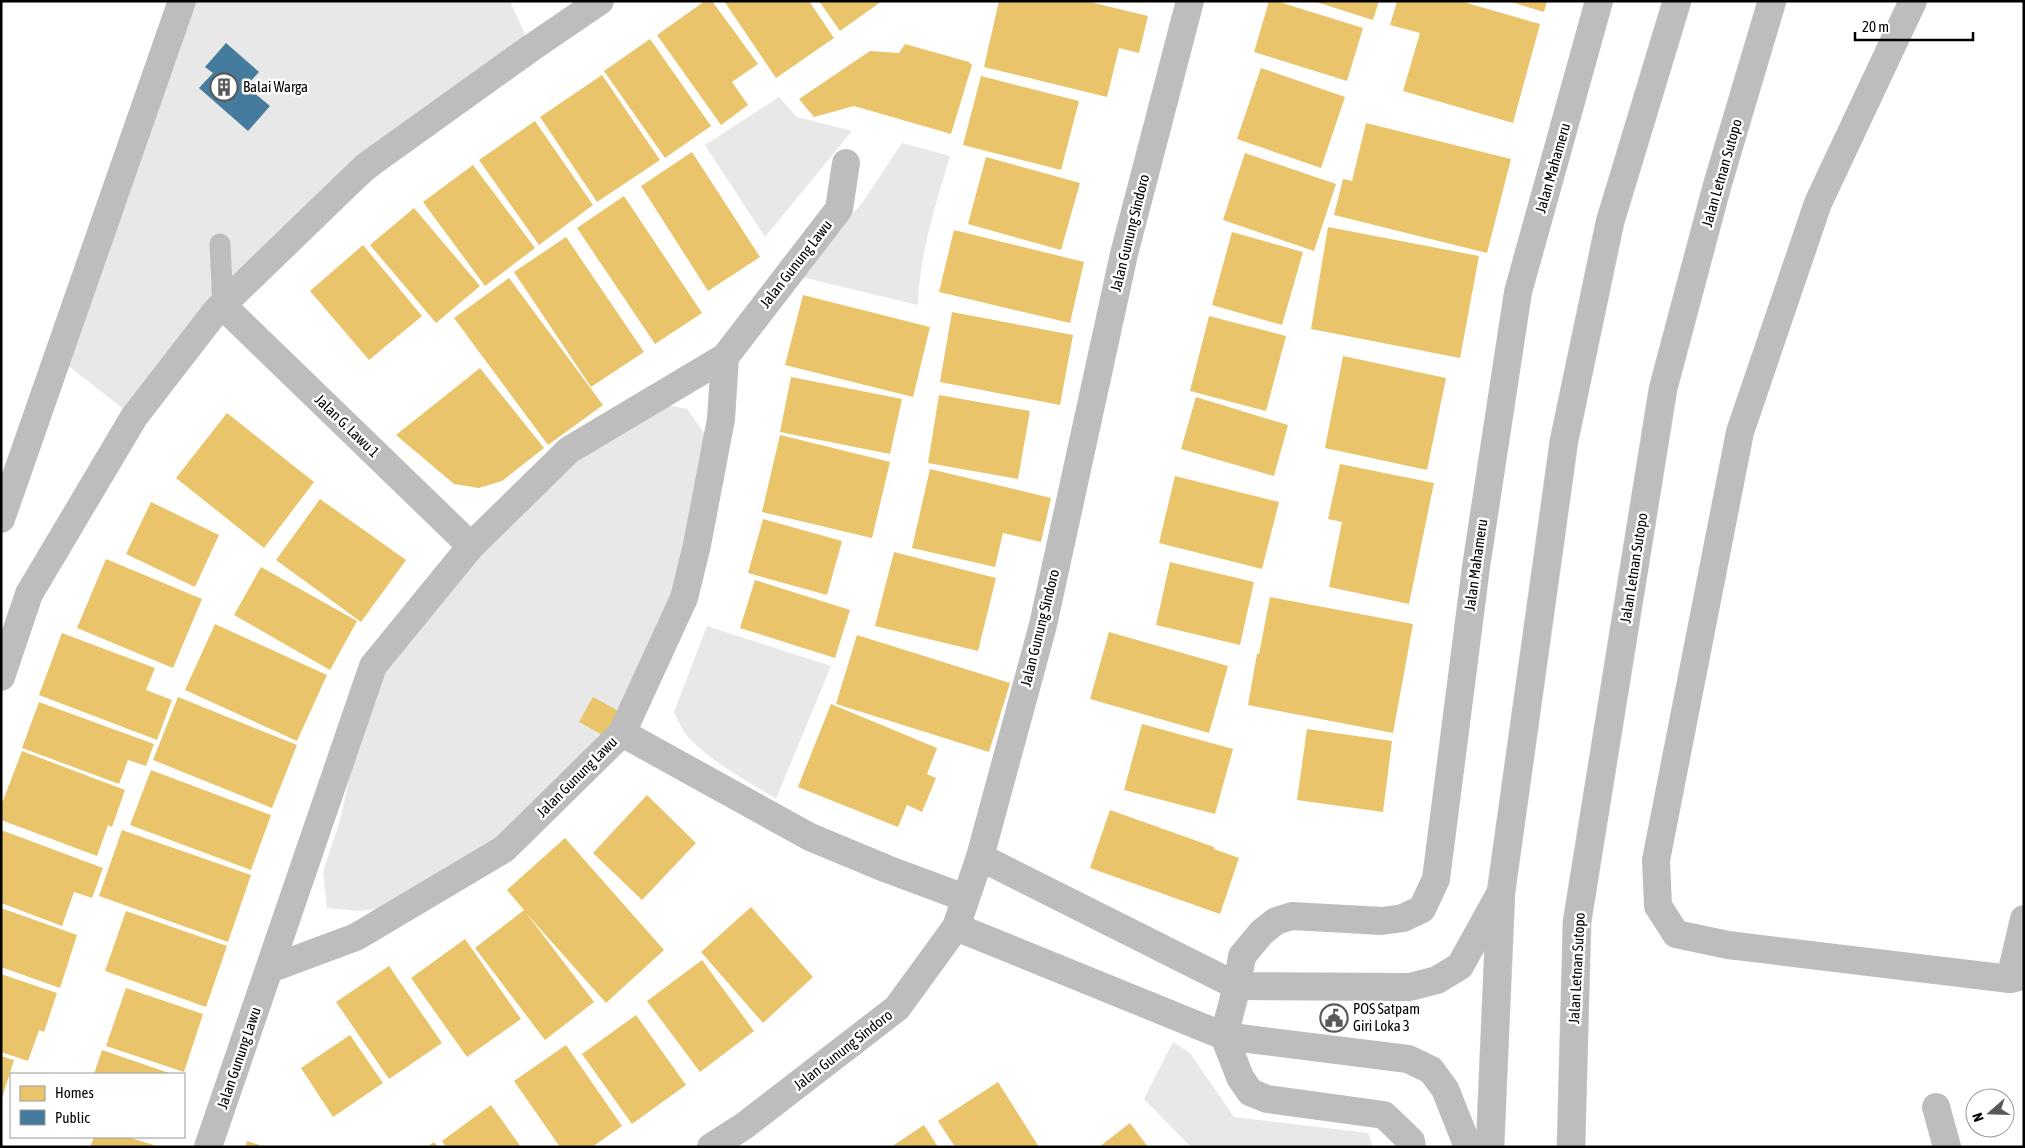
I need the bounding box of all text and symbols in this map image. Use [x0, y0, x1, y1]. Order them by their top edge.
scale bar [1855, 10, 1972, 42]
text: 20 m [1862, 18, 1889, 35]
building icon: Balai Warga [209, 72, 239, 102]
place label: Balai Warga [243, 78, 308, 95]
street label: Jalan Letnan Sutopo [1698, 117, 1745, 229]
street label: Jalan Mahameru [1532, 121, 1573, 215]
street label: Jalan Gunung Sindoro [1107, 172, 1152, 293]
street label: Jalan Gunung Lawu [756, 216, 835, 311]
street label: Jalan G. Lawu 1 [312, 391, 383, 461]
street label: Jalan Letnan Sutopo [1616, 512, 1651, 624]
street label: Jalan Mahameru [1461, 518, 1490, 612]
street label: Jalan Gunung Sindoro [1017, 567, 1062, 688]
street label: Jalan Gunung Lawu [533, 733, 620, 820]
street label: Jalan Letnan Sutopo [1565, 912, 1588, 1024]
place label: POS Satpam Giri Loka 3 [1353, 1000, 1420, 1034]
public building icon: POS Satpam Giri Loka 3 [1319, 1003, 1349, 1033]
street label: Jalan Gunung Lawu [213, 1005, 264, 1111]
street label: Jalan Gunung Sindoro [790, 1006, 895, 1093]
legend [10, 1073, 185, 1138]
text: Homes [55, 1084, 94, 1101]
north arrow [1965, 1088, 2015, 1138]
text: Public [55, 1109, 90, 1126]
text: N [1969, 1111, 1987, 1124]

